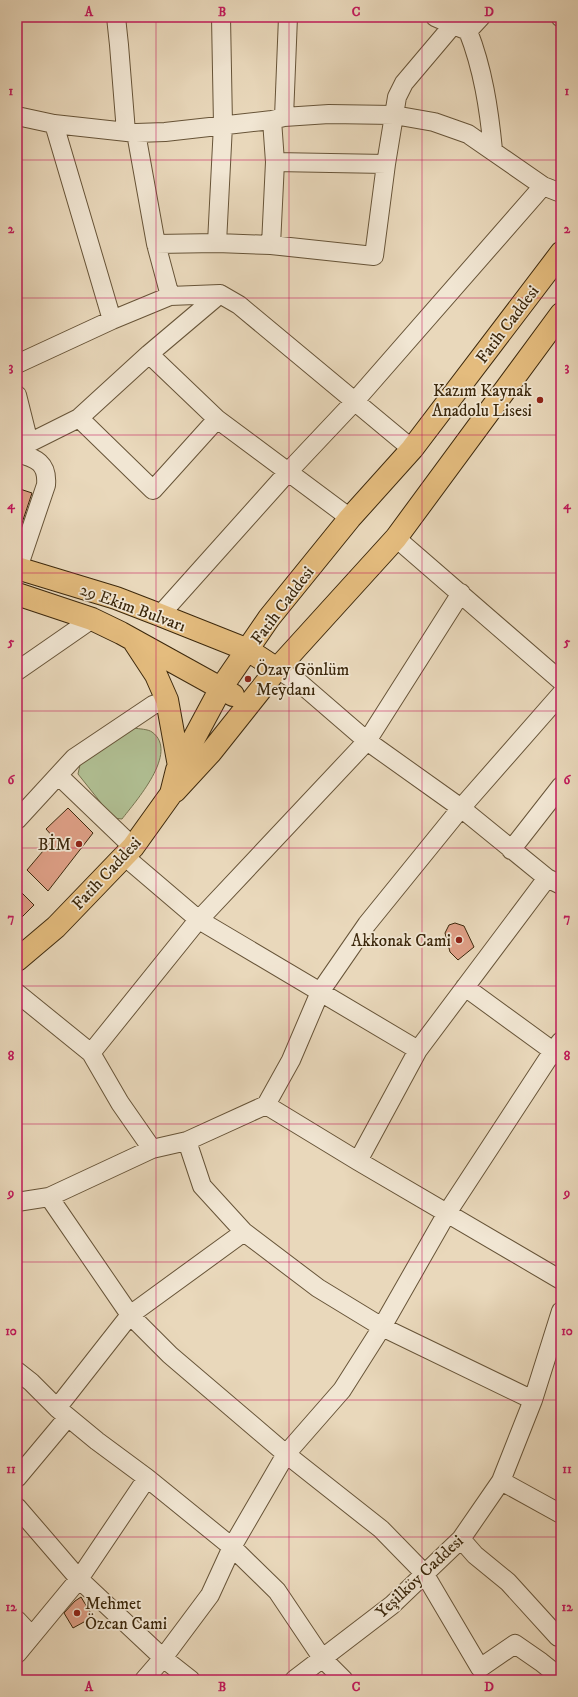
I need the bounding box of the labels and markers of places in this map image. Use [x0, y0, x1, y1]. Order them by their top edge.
place label: Kazım Kaynak Anadolu Lisesi [432, 380, 533, 422]
marker: Kazım Kaynak Anadolu Lisesi [535, 395, 545, 405]
place label: Özay Gönlüm Meydanı [256, 659, 350, 701]
marker: Özay Gönlüm Meydanı [243, 674, 253, 684]
place label: BİM [38, 833, 71, 856]
marker: BİM [74, 839, 84, 849]
place label: Akkonak Cami [351, 930, 451, 952]
marker: Akkonak Cami [454, 935, 464, 945]
place label: Mehmet Özcan Cami [85, 1593, 167, 1635]
marker: Mehmet Özcan Cami [72, 1608, 82, 1618]

